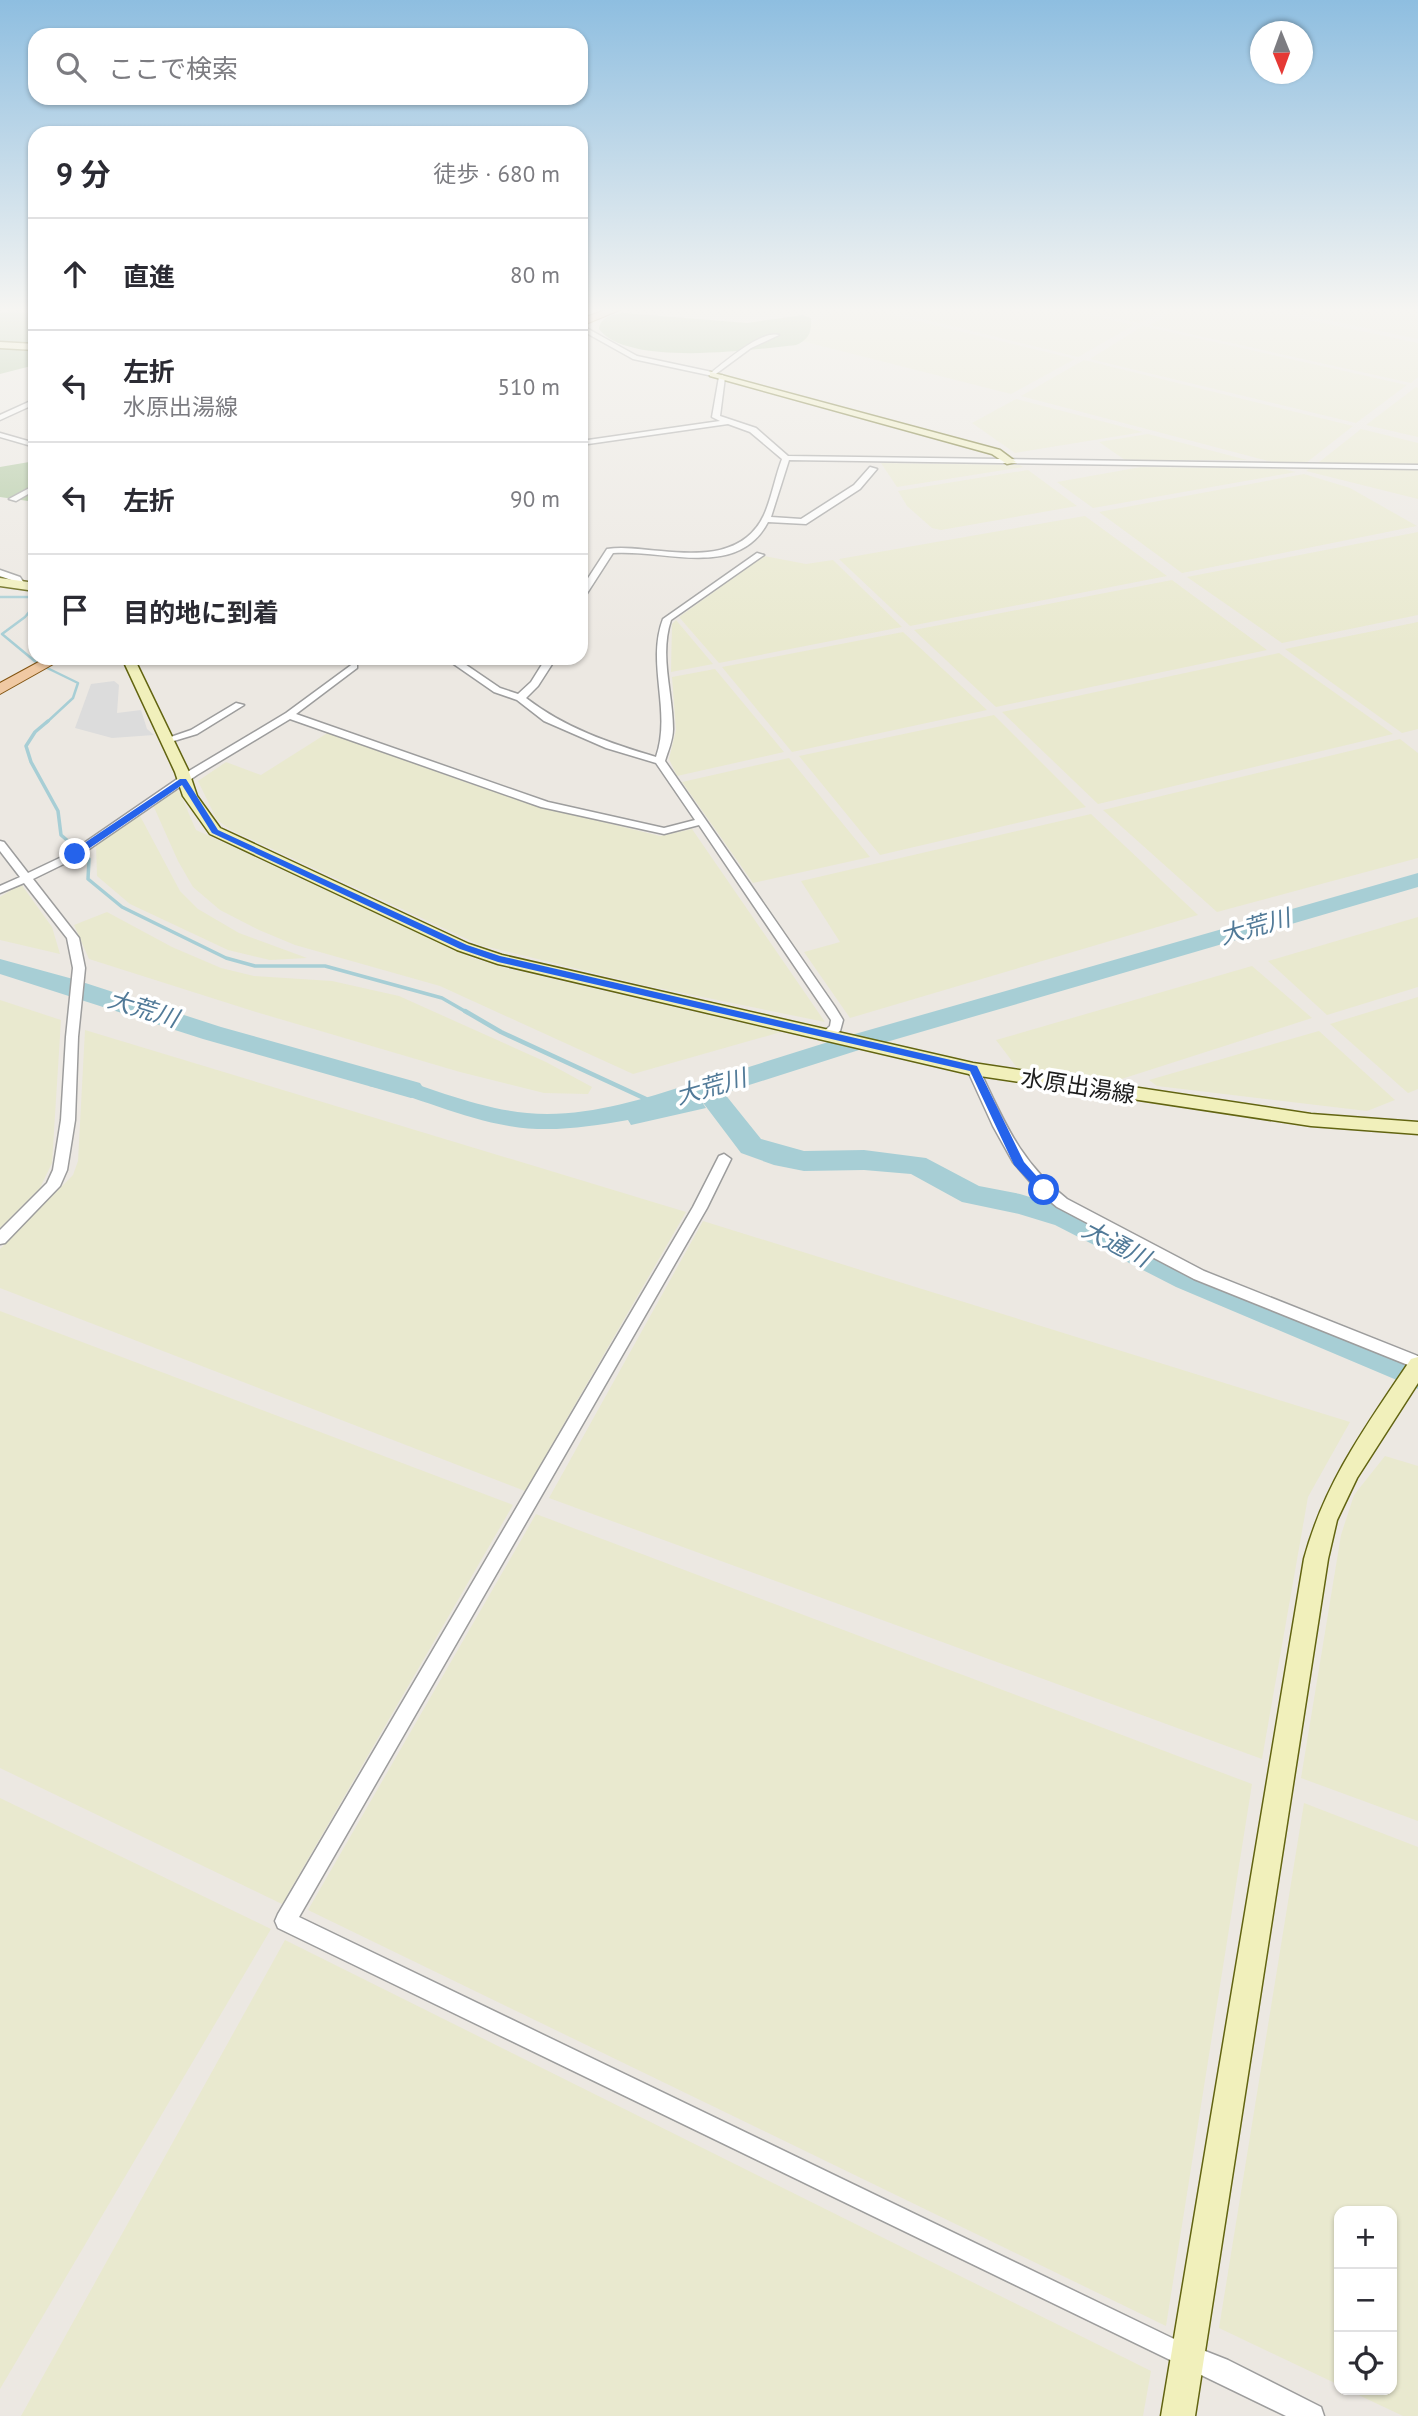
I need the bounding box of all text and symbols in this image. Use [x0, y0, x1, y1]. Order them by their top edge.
north arrow [1250, 21, 1313, 84]
search box [28, 28, 588, 105]
icon: search [52, 48, 90, 86]
text: ここで検索 [108, 52, 238, 85]
text: 9 分 [56, 154, 111, 193]
text: 徒歩 · 680 m [433, 159, 560, 188]
icon: ahead [56, 255, 94, 293]
text: 直進 [123, 260, 175, 293]
text: 80 m [510, 260, 560, 289]
text: 左折 [123, 355, 175, 388]
icon: left [56, 367, 94, 405]
text: 510 m [498, 372, 560, 401]
text: 水原出湯線 [123, 392, 238, 421]
icon: left [56, 479, 94, 517]
text: 左折 [123, 484, 175, 517]
text: 90 m [510, 484, 560, 513]
icon: arrive [56, 591, 94, 629]
text: 目的地に到着 [123, 596, 279, 629]
route end [59, 838, 90, 869]
water label: 大荒川 [1216, 901, 1297, 951]
water label: 大荒川 [104, 983, 185, 1035]
water label: 大荒川 [672, 1061, 753, 1111]
street label: 水原出湯線 [1019, 1062, 1137, 1109]
route start [1028, 1174, 1059, 1205]
water label: 大通川 [1077, 1213, 1158, 1275]
map controls [1334, 2206, 1397, 2395]
button: + [1334, 2206, 1397, 2269]
button: − [1334, 2269, 1397, 2332]
button: locate [1334, 2332, 1397, 2395]

